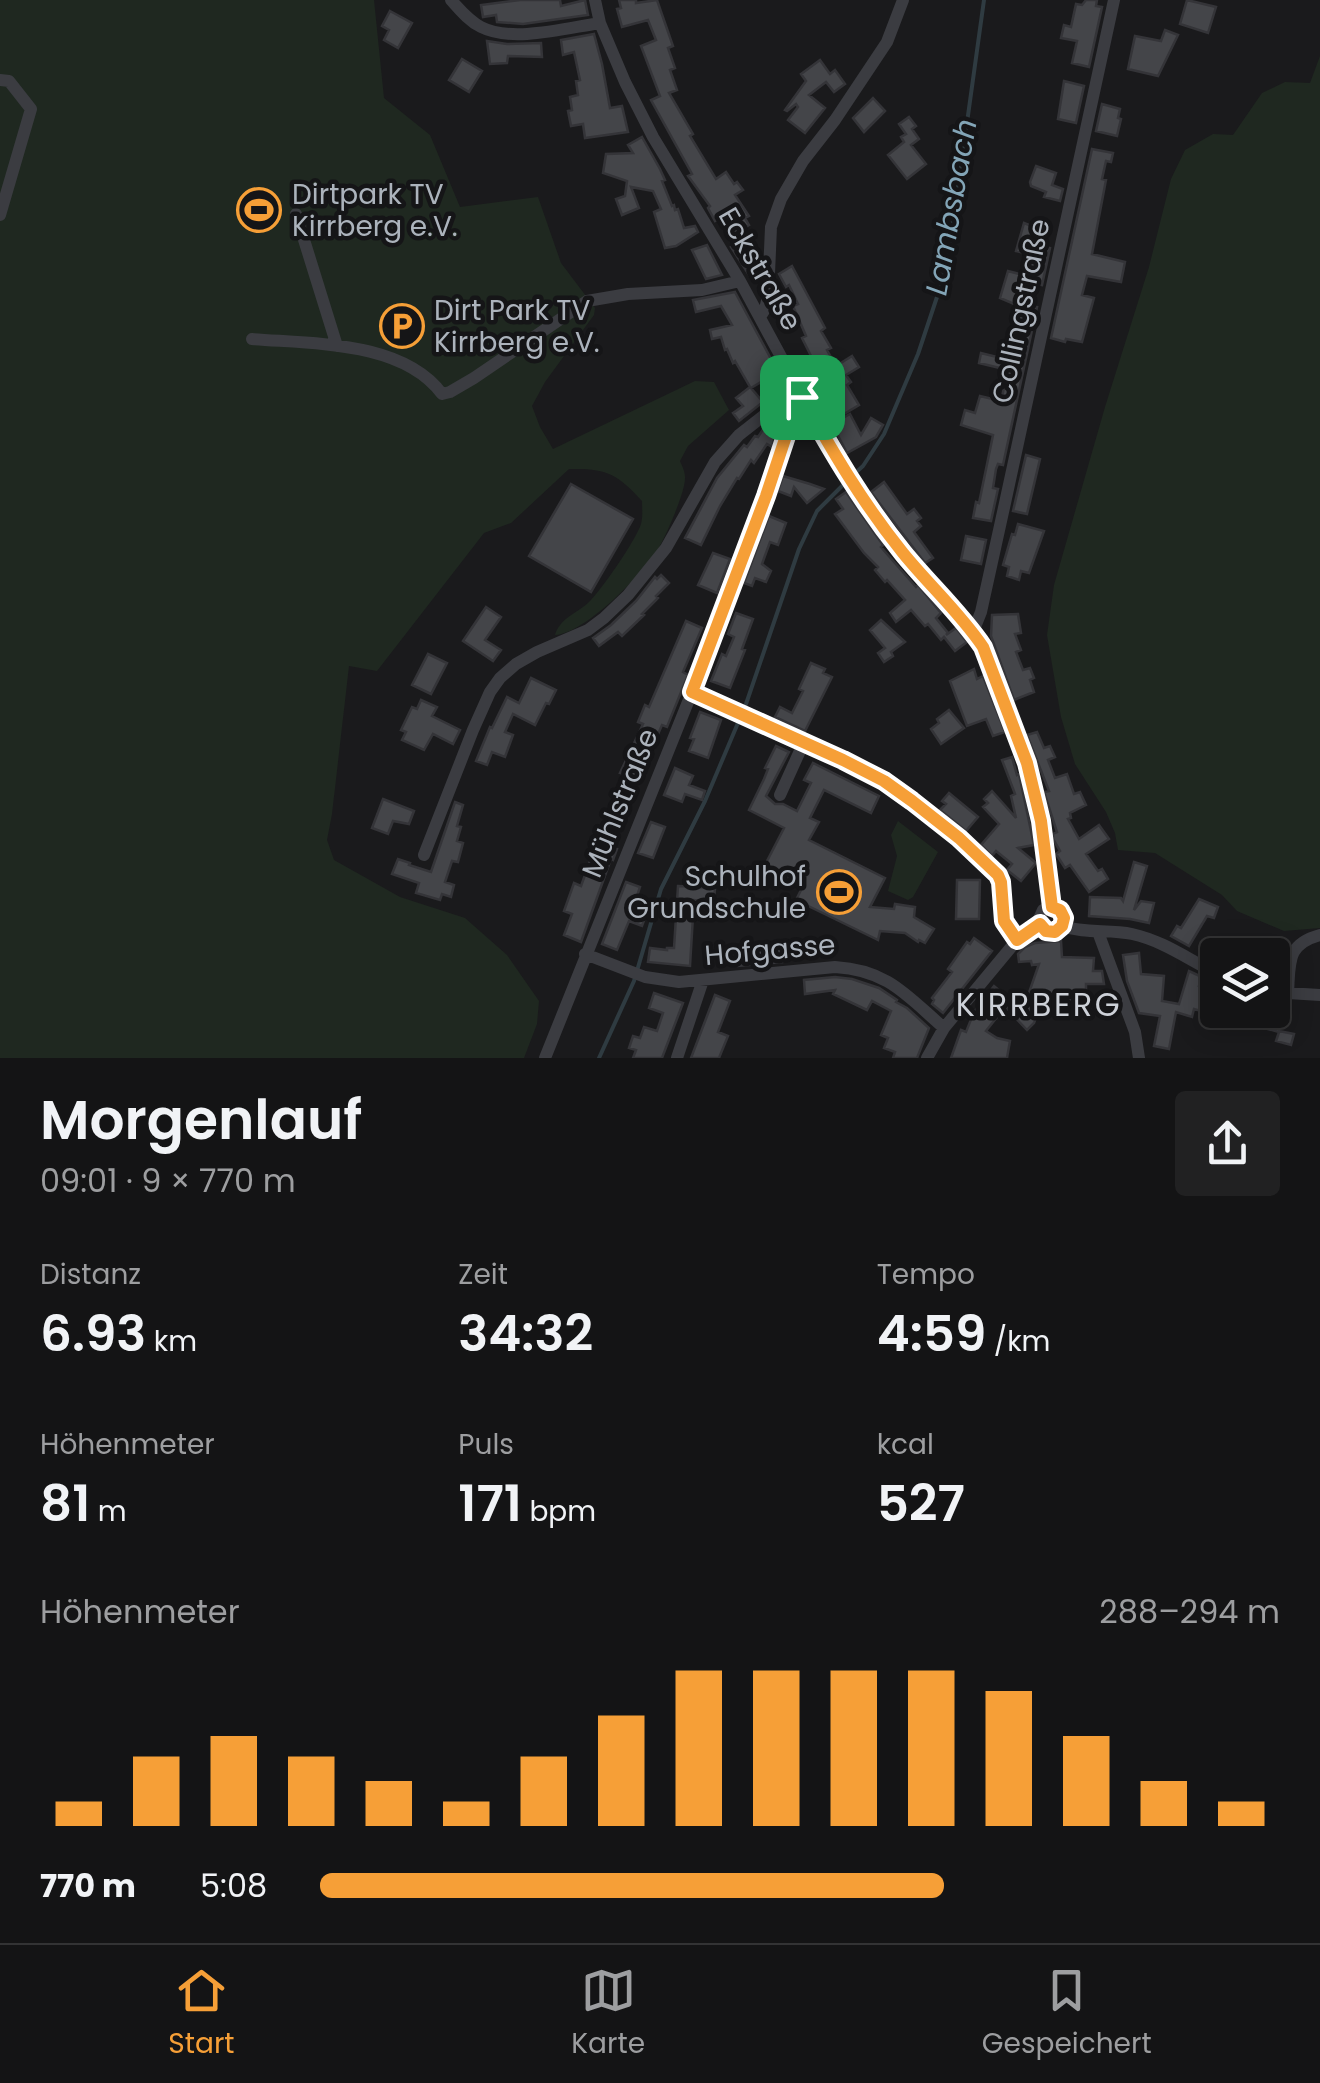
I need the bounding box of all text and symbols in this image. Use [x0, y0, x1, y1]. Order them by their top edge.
water label: Lambsbach [914, 116, 988, 298]
place label: Dirtpark TV Kirrberg e.V. [292, 175, 458, 246]
sports icon: Dirtpark TV Kirrberg e.V. [236, 187, 282, 233]
street label: Eckstraße [709, 200, 811, 338]
street label: Collingstraße [982, 215, 1060, 407]
place label: Dirt Park TV Kirrberg e.V. [434, 291, 600, 362]
parking icon: Dirt Park TV Kirrberg e.V. [379, 303, 425, 349]
pin [760, 355, 845, 440]
icon: arrive [775, 370, 830, 425]
street label: Mühlstraße [572, 723, 668, 883]
place label: Schulhof Grundschule [627, 857, 806, 928]
sports icon: Schulhof Grundschule [816, 869, 862, 915]
street label: Hofgasse [703, 925, 837, 975]
map controls [1200, 938, 1290, 1028]
button: layers [1200, 938, 1290, 1028]
district label: KIRRBERG [956, 982, 1122, 1027]
text: Morgenlauf [40, 1081, 362, 1158]
button: share [1175, 1091, 1280, 1196]
text: 09:01 · 9 × 770 m [40, 1158, 296, 1203]
text: Distanz [40, 1255, 141, 1294]
text: Zeit [458, 1255, 508, 1294]
text: Tempo [877, 1255, 975, 1294]
text: 6.93 [40, 1298, 146, 1369]
text: 34:32 [458, 1298, 593, 1369]
text: 4:59 [877, 1298, 986, 1369]
text: km [146, 1322, 197, 1361]
text: /km [986, 1322, 1050, 1361]
text: Höhenmeter [40, 1425, 215, 1464]
text: Puls [458, 1425, 514, 1464]
text: kcal [877, 1425, 934, 1464]
text: 81 [40, 1468, 90, 1539]
text: 171 [458, 1468, 522, 1539]
text: 527 [877, 1468, 965, 1539]
text: m [90, 1492, 127, 1531]
text: bpm [522, 1492, 596, 1531]
text: Höhenmeter [40, 1589, 240, 1634]
text: 288–294 m [1099, 1589, 1280, 1634]
text: 770 m [40, 1863, 136, 1908]
text: 5:08 [200, 1863, 267, 1908]
tab: Start [168, 1963, 235, 2065]
tab: Karte [571, 1963, 645, 2065]
tab: Gespeichert [982, 1963, 1152, 2065]

